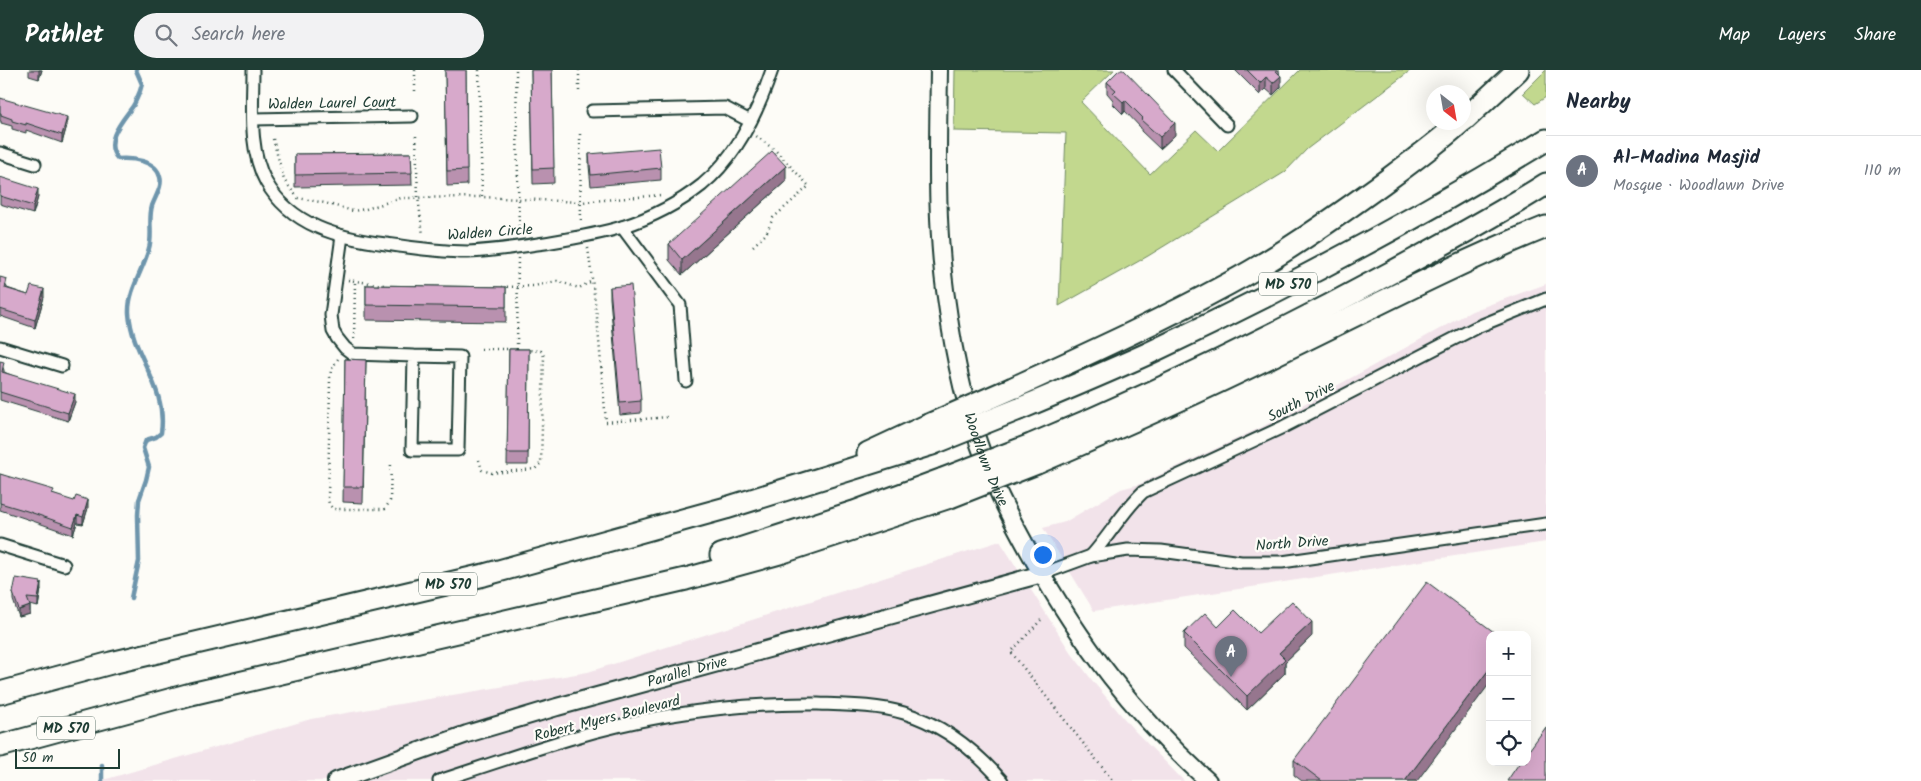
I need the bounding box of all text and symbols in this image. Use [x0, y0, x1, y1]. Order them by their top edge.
search box [134, 13, 484, 58]
text: Pathlet [25, 16, 104, 55]
text: Search here [192, 20, 285, 50]
icon: search [152, 21, 180, 49]
text: Map [1719, 21, 1750, 50]
text: Layers [1778, 21, 1826, 50]
text: Share [1854, 21, 1896, 50]
north arrow [1426, 85, 1471, 130]
text: Nearby [1566, 86, 1631, 119]
street label: Walden Laurel Court [268, 91, 397, 117]
text: Al-Madina Masjid [1613, 143, 1760, 173]
text: A [1577, 158, 1587, 183]
text: 110 m [1864, 158, 1901, 183]
text: Mosque · Woodlawn Drive [1613, 173, 1784, 198]
street label: Walden Circle [447, 218, 534, 248]
road number: MD 570 [1259, 272, 1317, 295]
street label: South Drive [1263, 374, 1340, 429]
street label: Woodlawn Drive [957, 410, 1014, 511]
street label: North Drive [1255, 529, 1330, 559]
your location [1030, 542, 1056, 568]
road number: MD 570 [419, 572, 477, 596]
map controls [1486, 631, 1531, 766]
button: + [1486, 631, 1531, 676]
pin: A [1215, 636, 1247, 677]
street label: Parallel Drive [644, 650, 730, 695]
button: − [1486, 676, 1531, 721]
street label: Robert Myers Boulevard [532, 689, 683, 749]
road number: MD 570 [37, 716, 95, 740]
button: locate [1486, 721, 1531, 766]
scale bar [15, 746, 120, 769]
text: 50 m [22, 747, 53, 769]

